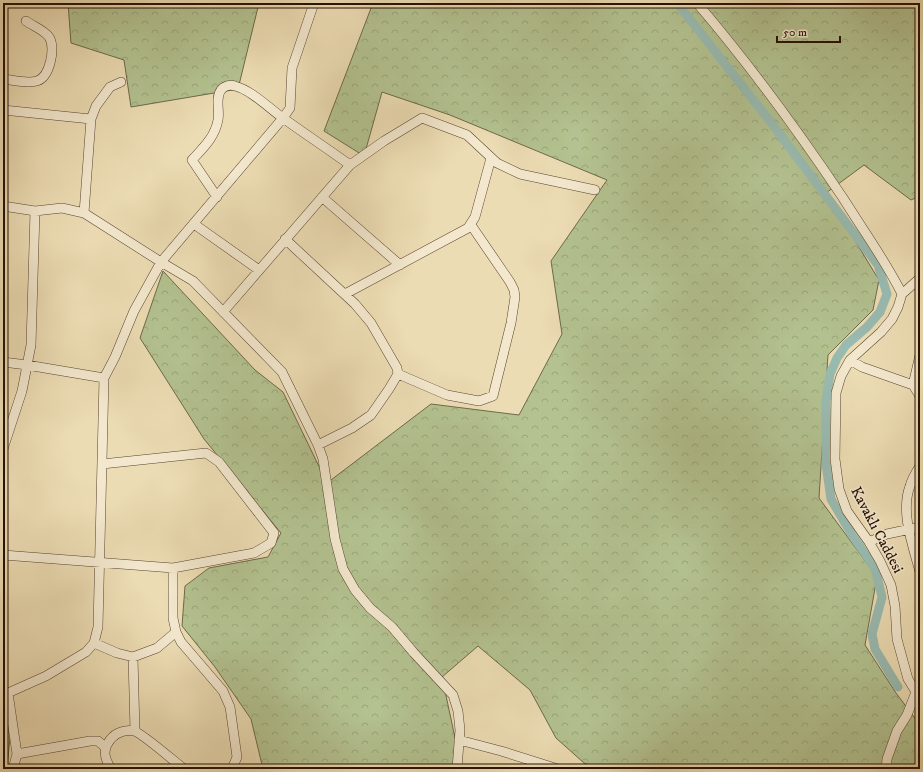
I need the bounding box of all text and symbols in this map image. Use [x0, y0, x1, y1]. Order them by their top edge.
scale bar [777, 18, 840, 44]
text: 50 m [783, 25, 807, 40]
street label: Kavaklı Caddesi [846, 483, 908, 577]

